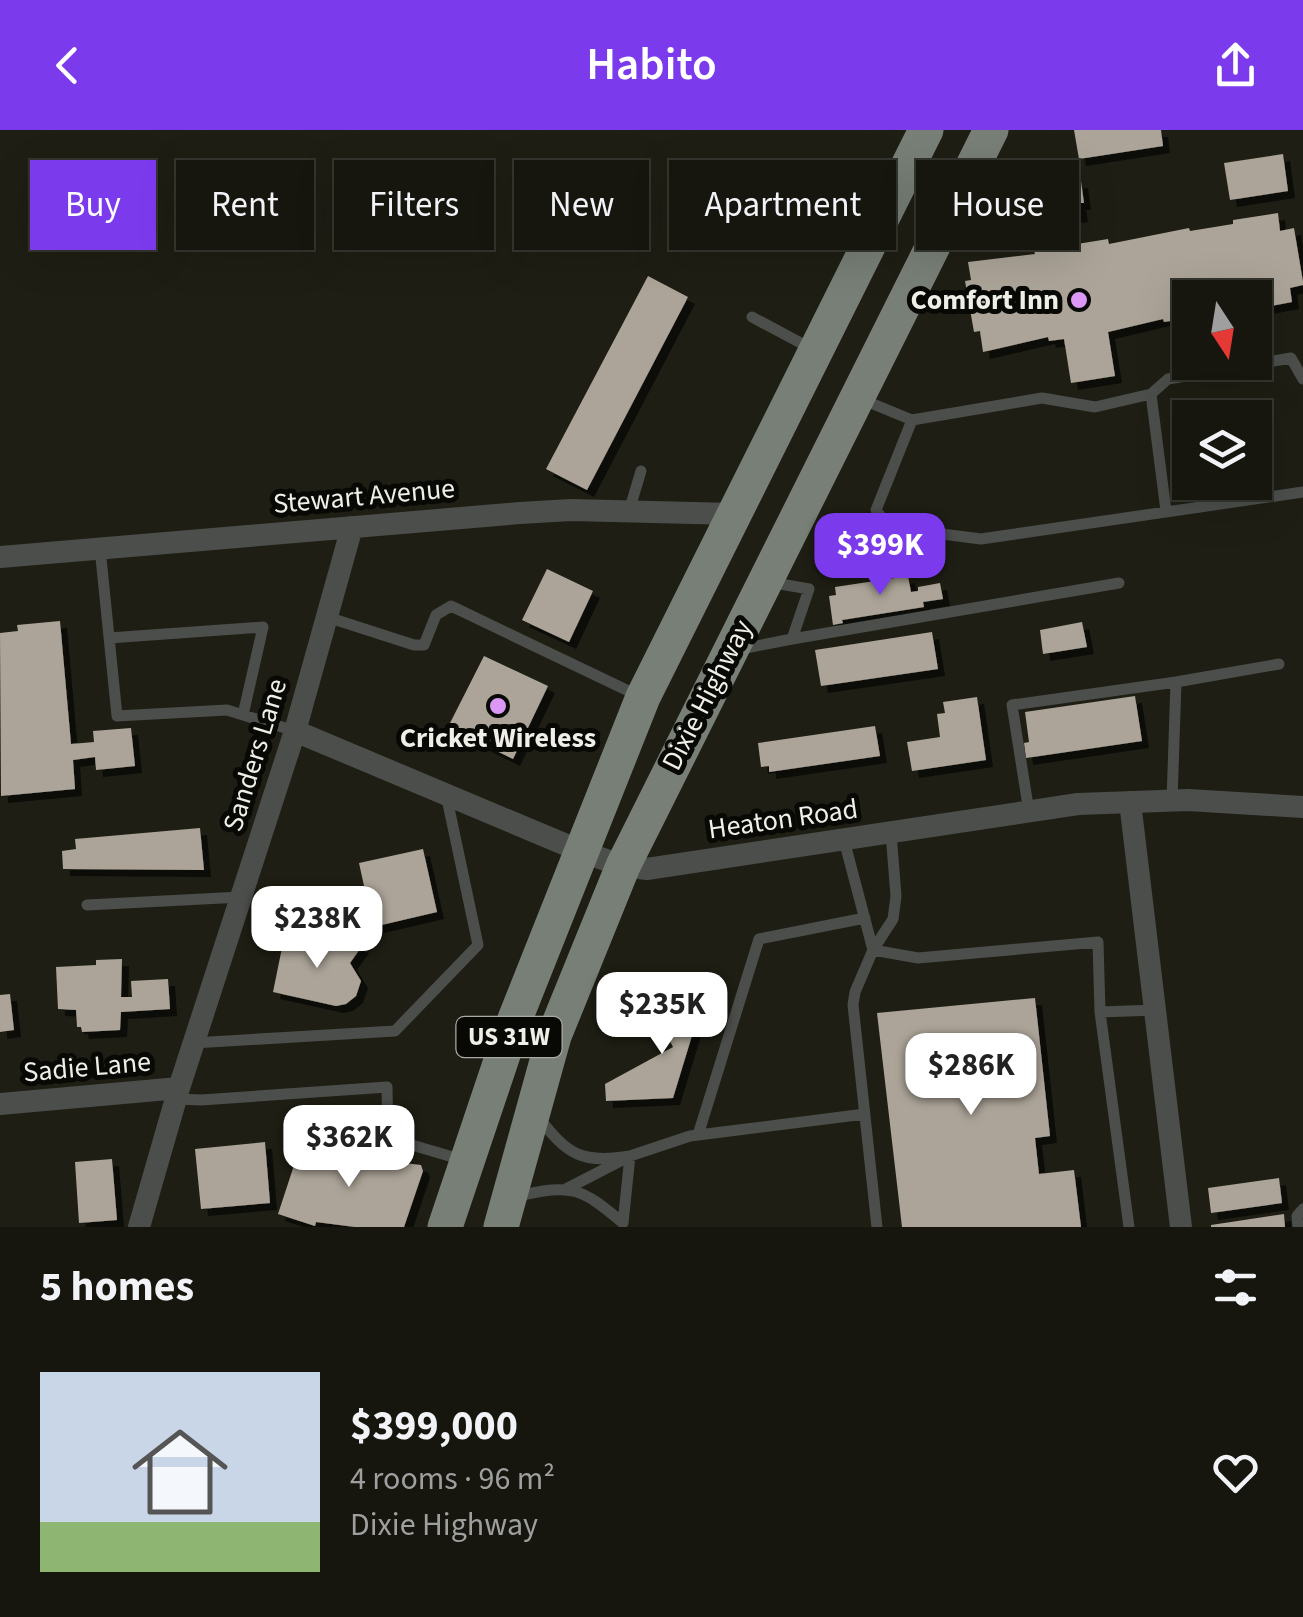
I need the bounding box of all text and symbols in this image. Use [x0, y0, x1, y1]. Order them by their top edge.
text: Habito [586, 33, 717, 97]
icon: back [40, 38, 95, 93]
icon: share [1208, 38, 1263, 93]
chip: Buy [30, 160, 156, 250]
chip: Rent [176, 160, 314, 250]
chip: Filters [334, 160, 494, 250]
chip: New [514, 160, 649, 250]
chip: Apartment [669, 160, 896, 250]
chip: House [916, 160, 1079, 250]
place label: Comfort Inn [910, 280, 1059, 320]
north arrow [1172, 280, 1272, 380]
map controls [1172, 280, 1272, 500]
marker: Comfort Inn [1068, 289, 1090, 311]
button: layers [1172, 400, 1272, 500]
street label: Stewart Avenue [271, 468, 457, 524]
pin: $399K [810, 513, 950, 598]
text: $399K [836, 522, 924, 568]
street label: Dixie Highway [652, 613, 762, 777]
street label: Sanders Lane [213, 674, 297, 836]
marker: Cricket Wireless [487, 695, 509, 717]
place label: Cricket Wireless [400, 718, 596, 758]
street label: Heaton Road [706, 789, 860, 849]
pin: $238K [247, 886, 387, 971]
text: $238K [273, 895, 361, 941]
pin: $235K [592, 972, 732, 1057]
text: $235K [618, 981, 706, 1027]
road number: US 31W [456, 1017, 562, 1057]
pin: $286K [901, 1033, 1041, 1118]
street label: Sadie Lane [22, 1042, 152, 1092]
text: $286K [927, 1042, 1015, 1088]
pin: $362K [279, 1105, 419, 1190]
text: $362K [305, 1114, 393, 1160]
text: 5 homes [40, 1257, 194, 1317]
icon: filters [1208, 1260, 1263, 1315]
text: $399,000 [350, 1396, 518, 1456]
icon: home [120, 1412, 240, 1532]
icon: heart [1208, 1445, 1263, 1500]
text: 4 rooms · 96 m² [350, 1456, 555, 1502]
text: Dixie Highway [350, 1502, 538, 1548]

